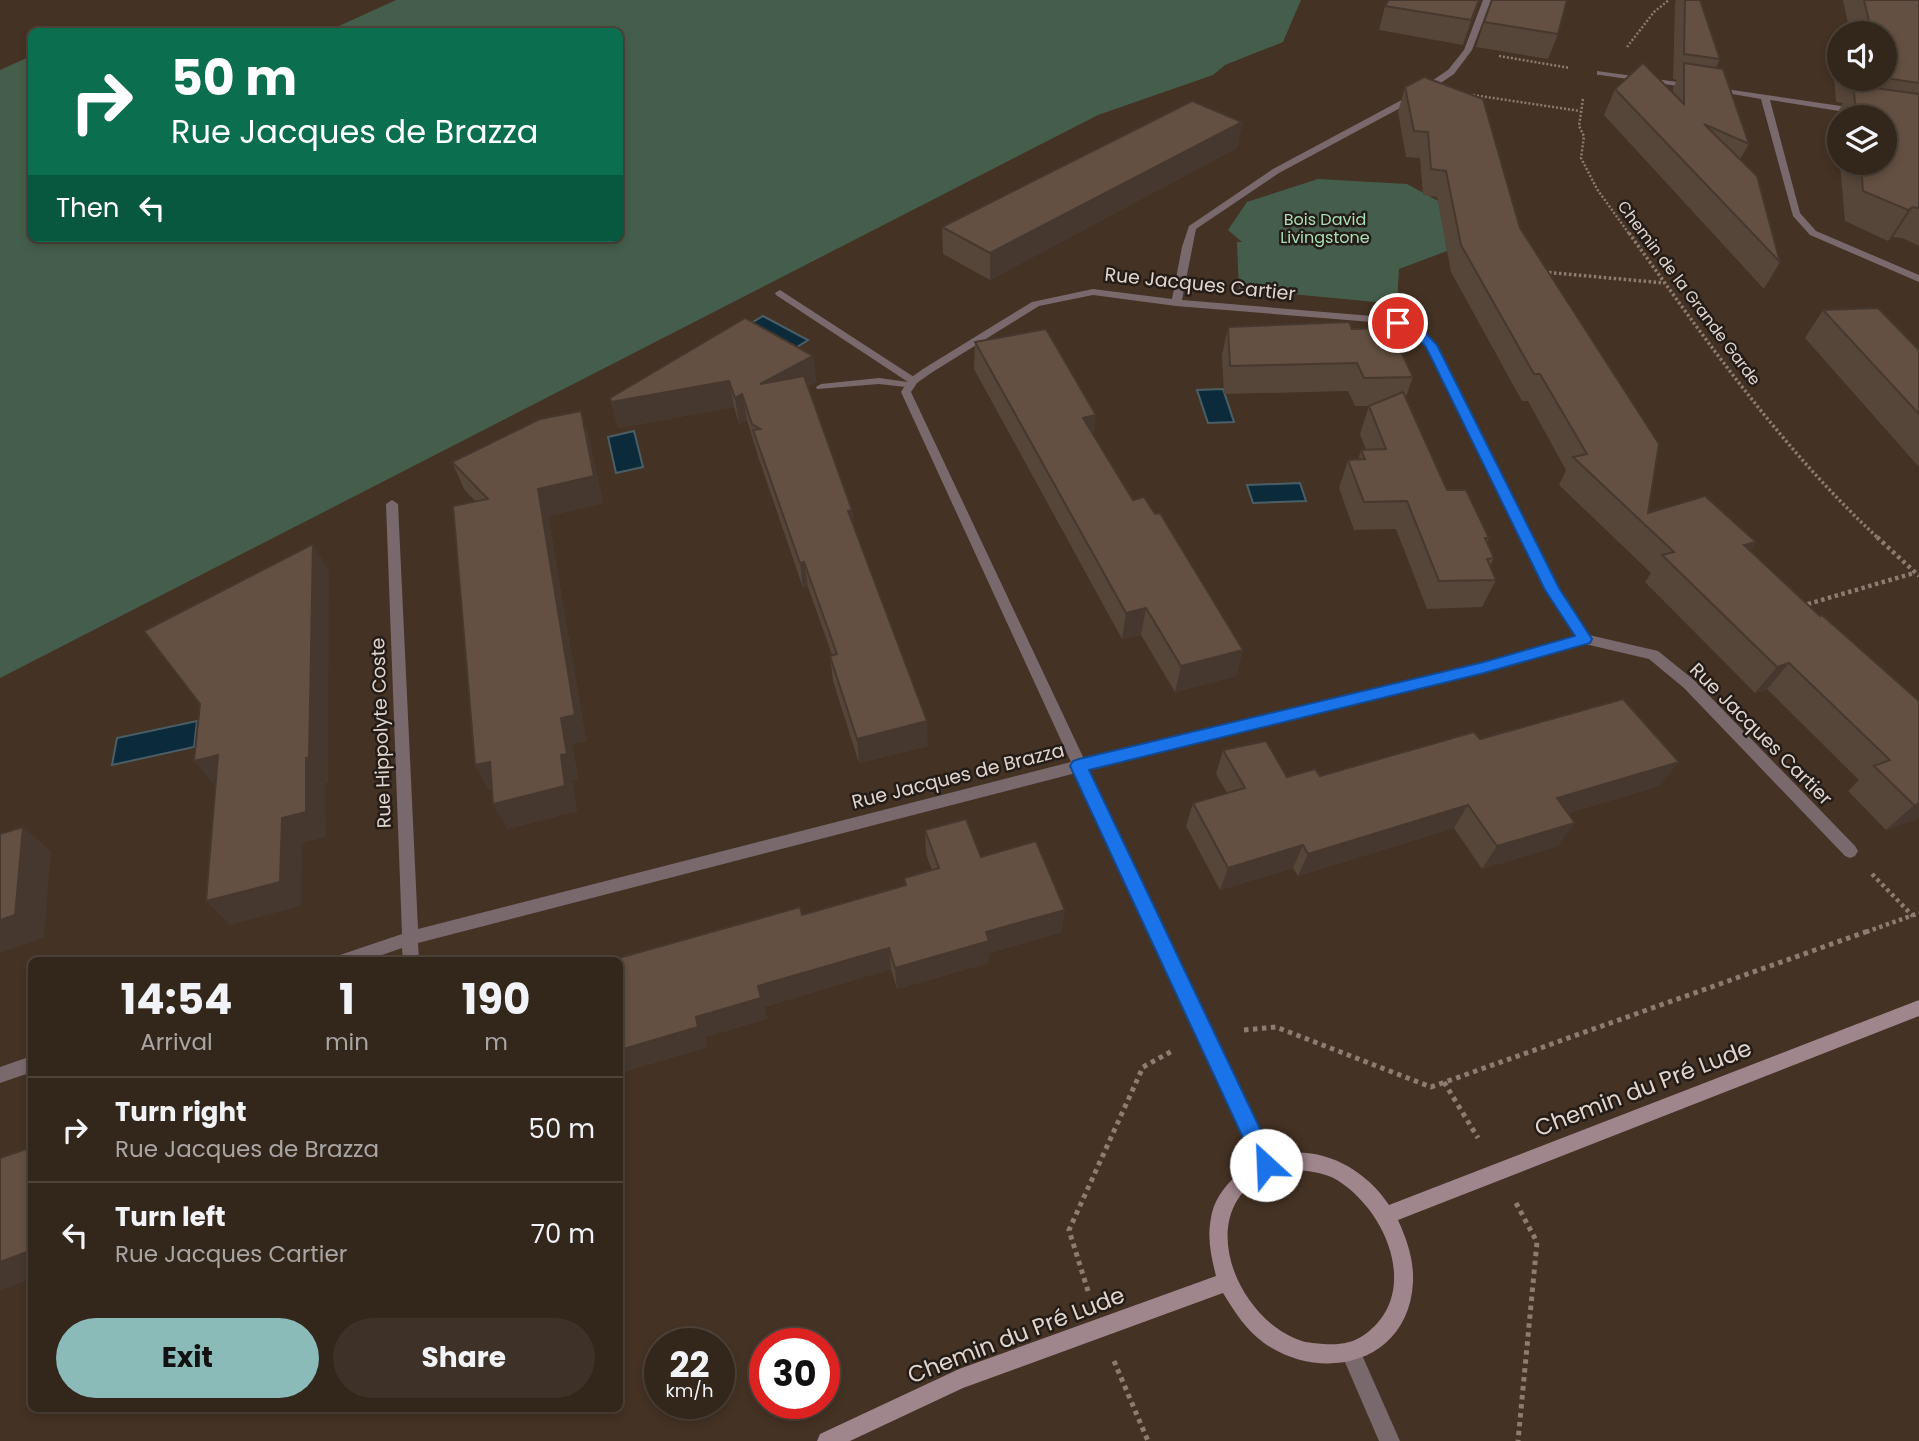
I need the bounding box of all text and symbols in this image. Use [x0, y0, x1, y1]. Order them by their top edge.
map controls [1827, 21, 1897, 175]
button: sound [1827, 21, 1897, 91]
text: 50 m [171, 44, 297, 112]
icon: right [56, 56, 147, 147]
button: layers [1827, 105, 1897, 175]
text: Rue Jacques de Brazza [171, 109, 539, 154]
icon: left [133, 189, 171, 227]
text: Then [56, 190, 119, 226]
street label: Chemin de la Grande Garde [1612, 196, 1766, 390]
park label: Bois David Livingstone [1280, 208, 1370, 249]
street label: Rue Jacques Cartier [1103, 261, 1297, 307]
pin [1368, 293, 1428, 353]
icon: arrive [1379, 304, 1417, 342]
street label: Rue Hippolyte Coste [364, 637, 398, 829]
street label: Rue Jacques Cartier [1684, 657, 1838, 811]
street label: Rue Jacques de Brazza [849, 737, 1067, 815]
text: 14:54 [121, 970, 232, 1029]
text: 1 [339, 970, 355, 1029]
text: 190 [461, 970, 530, 1029]
text: Arrival [140, 1026, 213, 1058]
text: min [325, 1026, 369, 1058]
text: m [484, 1026, 508, 1058]
street label: Chemin du Pré Lude [1530, 1032, 1756, 1144]
text: Turn right [115, 1094, 247, 1130]
icon: right [56, 1111, 94, 1149]
text: 50 m [529, 1111, 595, 1147]
position arrow [1229, 1128, 1303, 1202]
text: Rue Jacques de Brazza [115, 1133, 379, 1165]
text: Turn left [115, 1199, 226, 1235]
icon: left [56, 1216, 94, 1254]
text: 70 m [531, 1216, 595, 1252]
text: Rue Jacques Cartier [115, 1238, 347, 1270]
street label: Chemin du Pré Lude [903, 1279, 1129, 1391]
button: Exit [56, 1318, 319, 1398]
button: Share [333, 1318, 595, 1398]
speed limit sign: 30 [749, 1328, 840, 1419]
text: 22 [670, 1340, 709, 1389]
text: km/h [666, 1378, 713, 1403]

